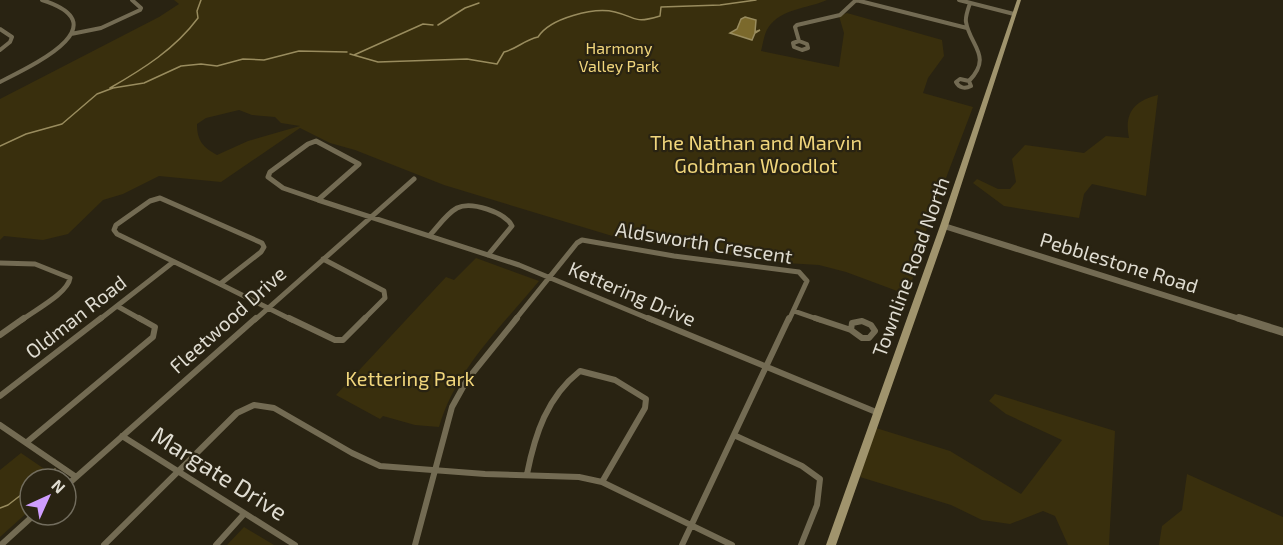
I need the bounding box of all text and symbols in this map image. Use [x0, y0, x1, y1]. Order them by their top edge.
park label: Harmony Valley Park [579, 38, 659, 75]
park label: The Nathan and Marvin Goldman Woodlot [650, 130, 862, 177]
street label: Townline Road North [866, 173, 954, 360]
street label: Aldsworth Crescent [614, 216, 795, 268]
street label: Pebblestone Road [1037, 227, 1201, 297]
street label: Kettering Drive [565, 255, 700, 331]
street label: Fleetwood Drive [164, 261, 290, 378]
street label: Oldman Road [20, 269, 131, 363]
park label: Kettering Park [345, 366, 475, 390]
street label: Margate Drive [147, 419, 293, 526]
north arrow [18, 467, 78, 527]
text: N [48, 475, 70, 497]

